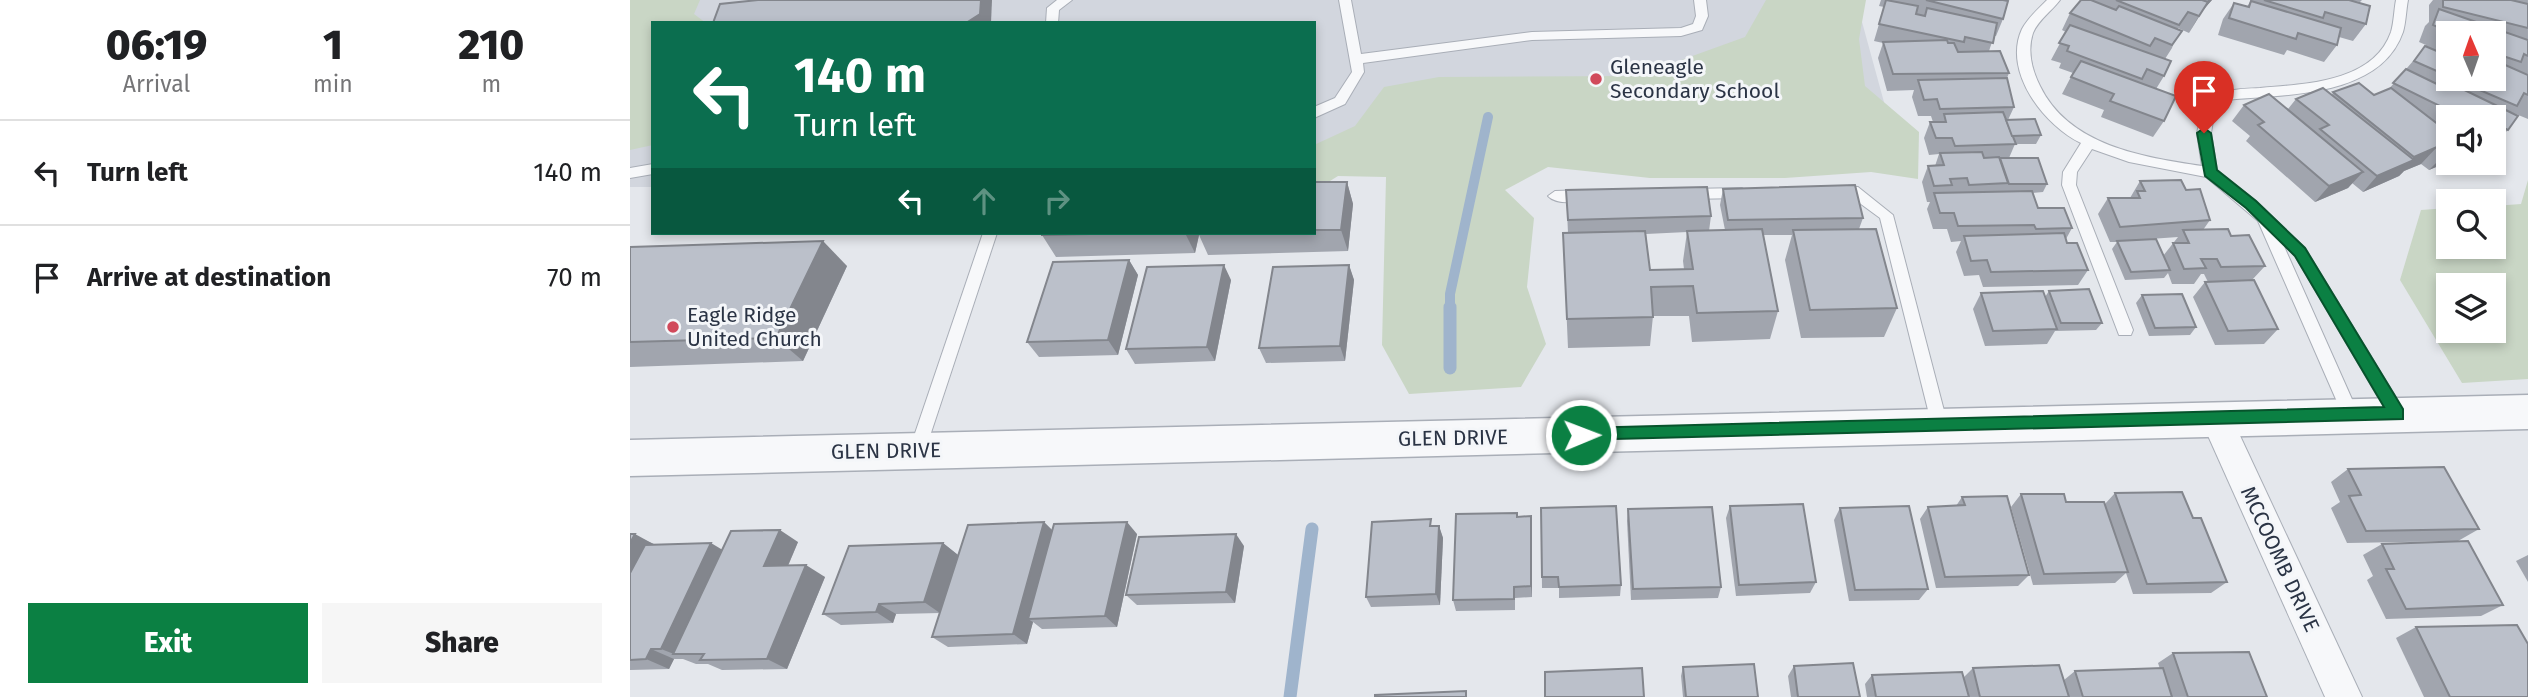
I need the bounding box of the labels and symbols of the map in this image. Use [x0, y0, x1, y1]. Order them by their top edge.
north arrow [2436, 21, 2506, 91]
place label: Gleneagle Secondary School [1610, 54, 1780, 104]
pin [2174, 61, 2234, 133]
marker: Gleneagle Secondary School [1588, 71, 1604, 87]
place label: Eagle Ridge United Church [687, 302, 822, 352]
marker: Eagle Ridge United Church [665, 319, 681, 335]
position arrow [1544, 398, 1618, 472]
street label: GLEN DRIVE [1398, 424, 1508, 452]
street label: GLEN DRIVE [831, 437, 941, 465]
street label: MCCOOMB DRIVE [2235, 482, 2325, 636]

